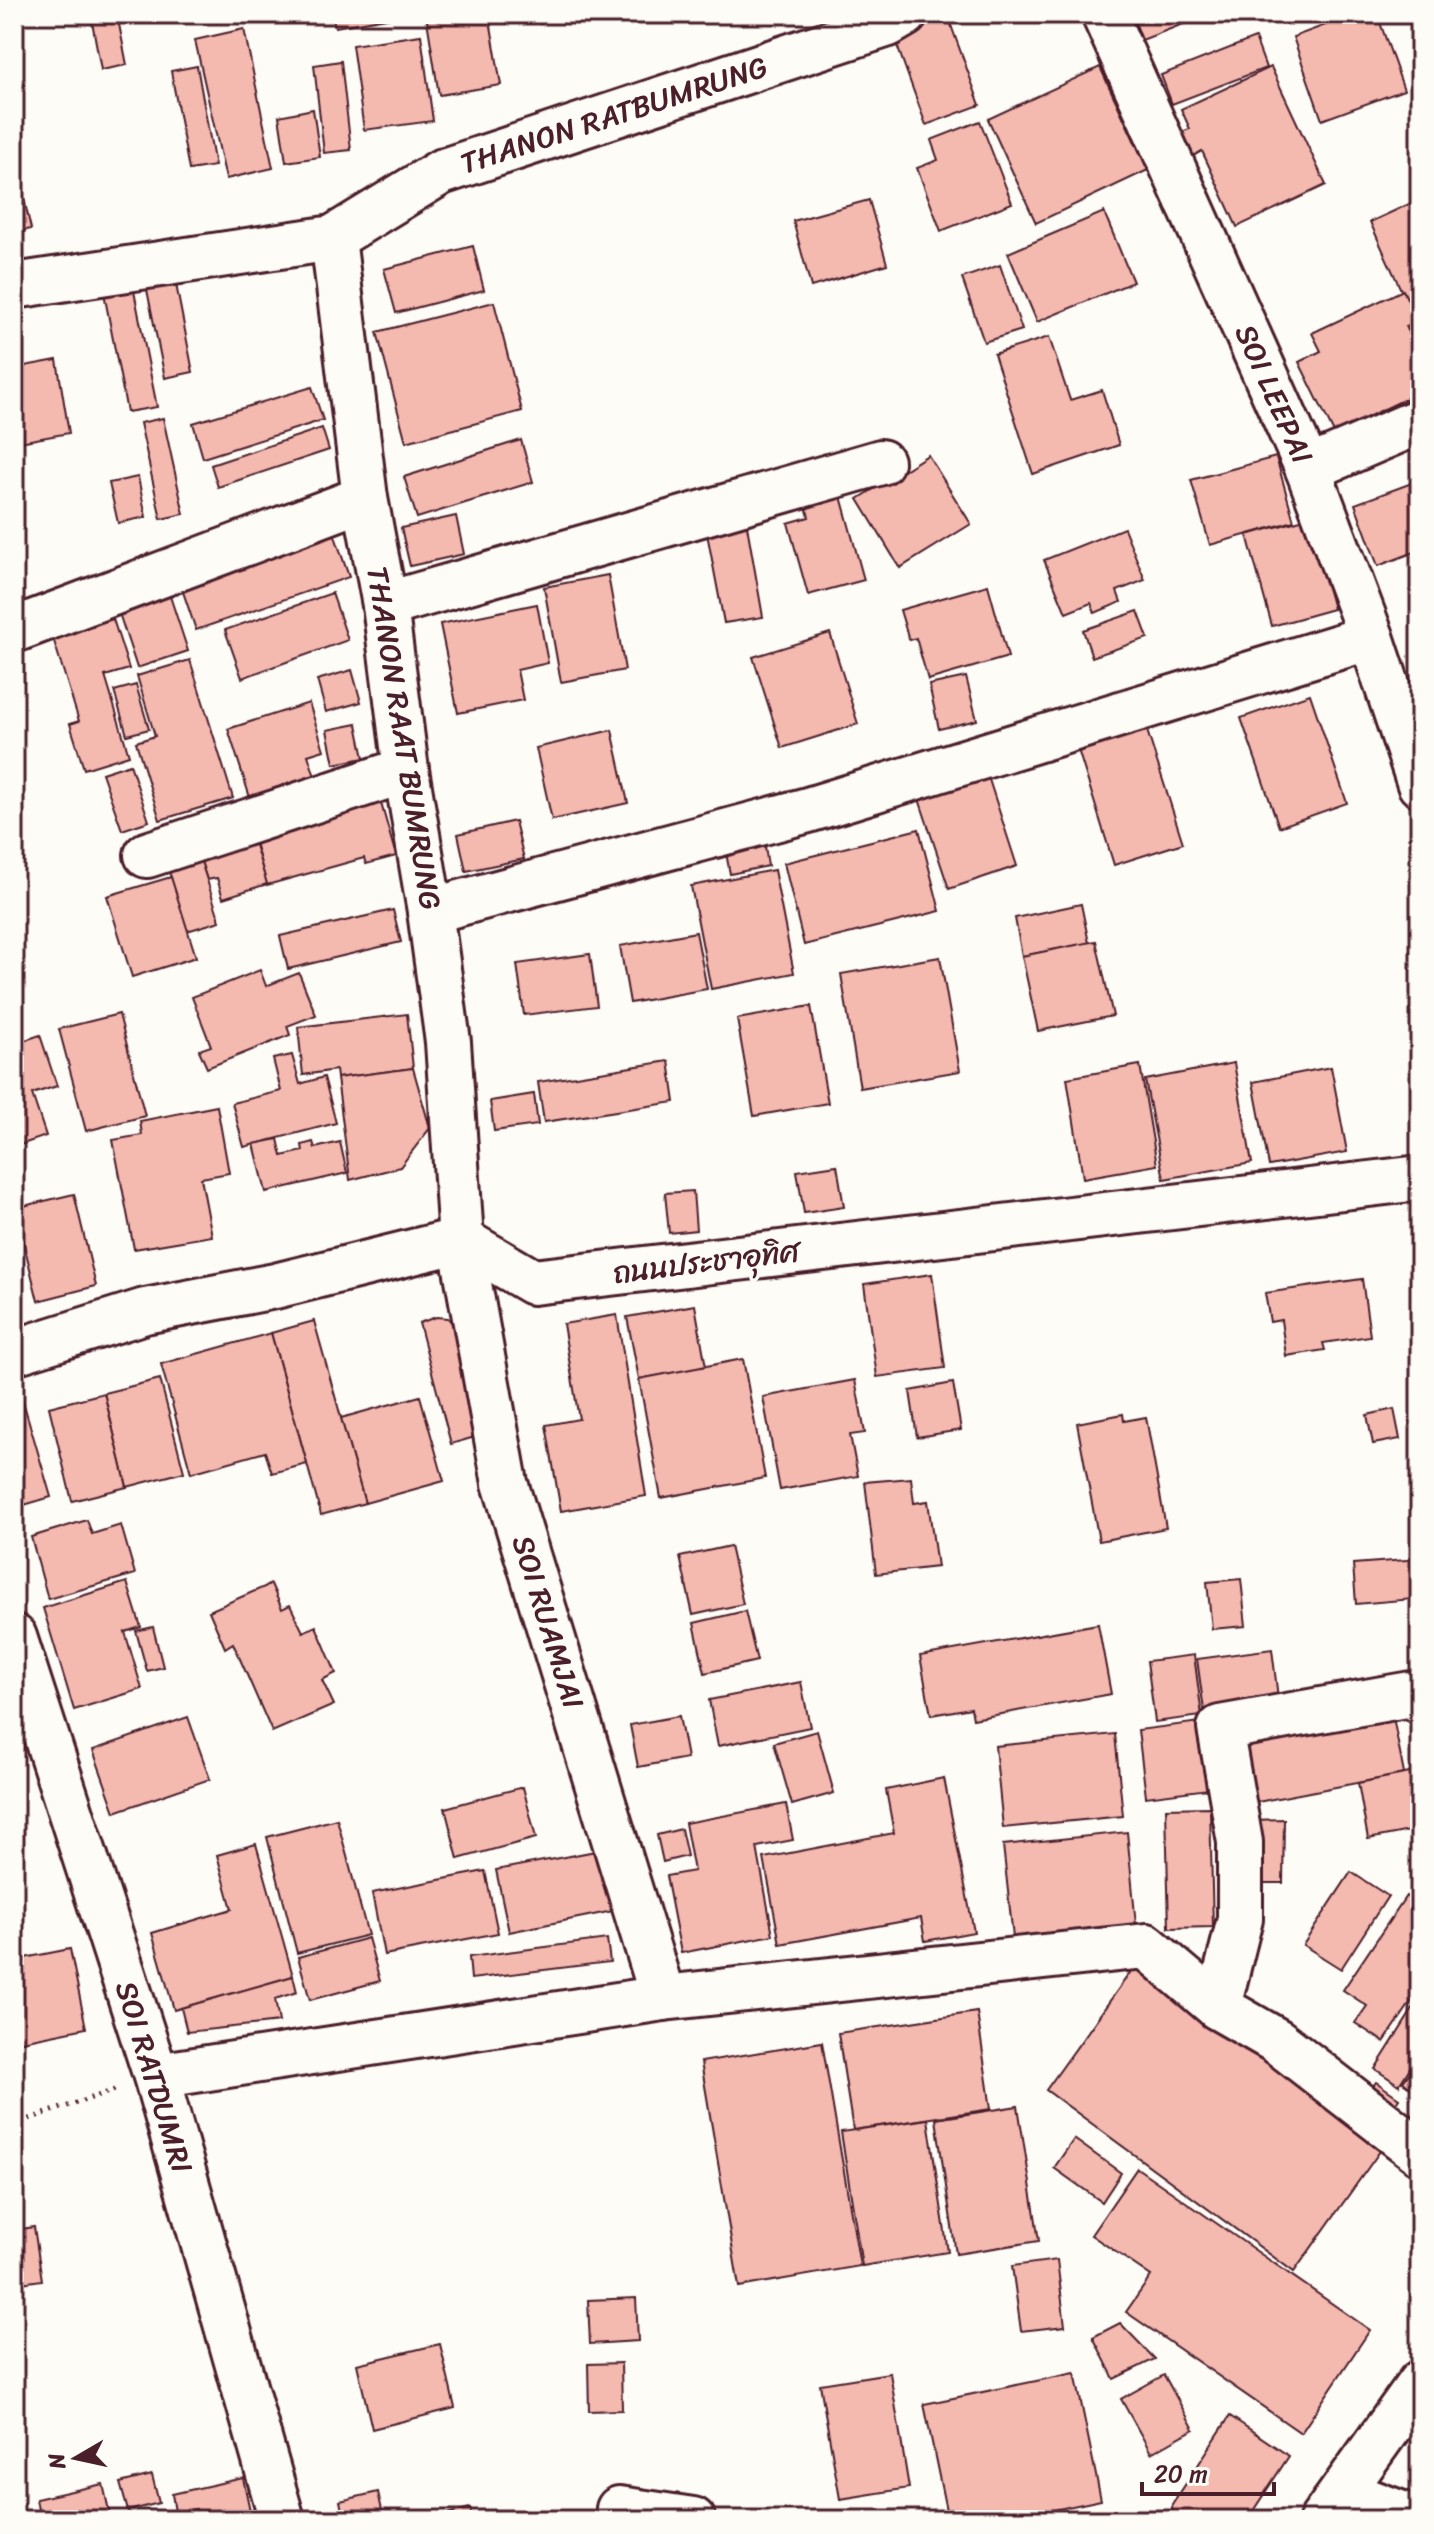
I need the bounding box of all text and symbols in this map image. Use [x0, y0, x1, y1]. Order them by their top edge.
street label: THANON RATBUMRUNG [453, 40, 775, 190]
street label: SOI LEEPAI [1219, 315, 1329, 473]
street label: THANON RAAT BUMRUNG [350, 562, 458, 914]
street label: ถนนประชาอุทิศ [610, 1223, 806, 1300]
street label: SOI RUAMJAI [496, 1528, 600, 1716]
street label: SOI RATDUMRI [99, 1974, 209, 2180]
north arrow [36, 2418, 116, 2498]
scale bar [1142, 2446, 1274, 2496]
text: N [36, 2450, 77, 2473]
text: 20 m [1154, 2453, 1208, 2495]

